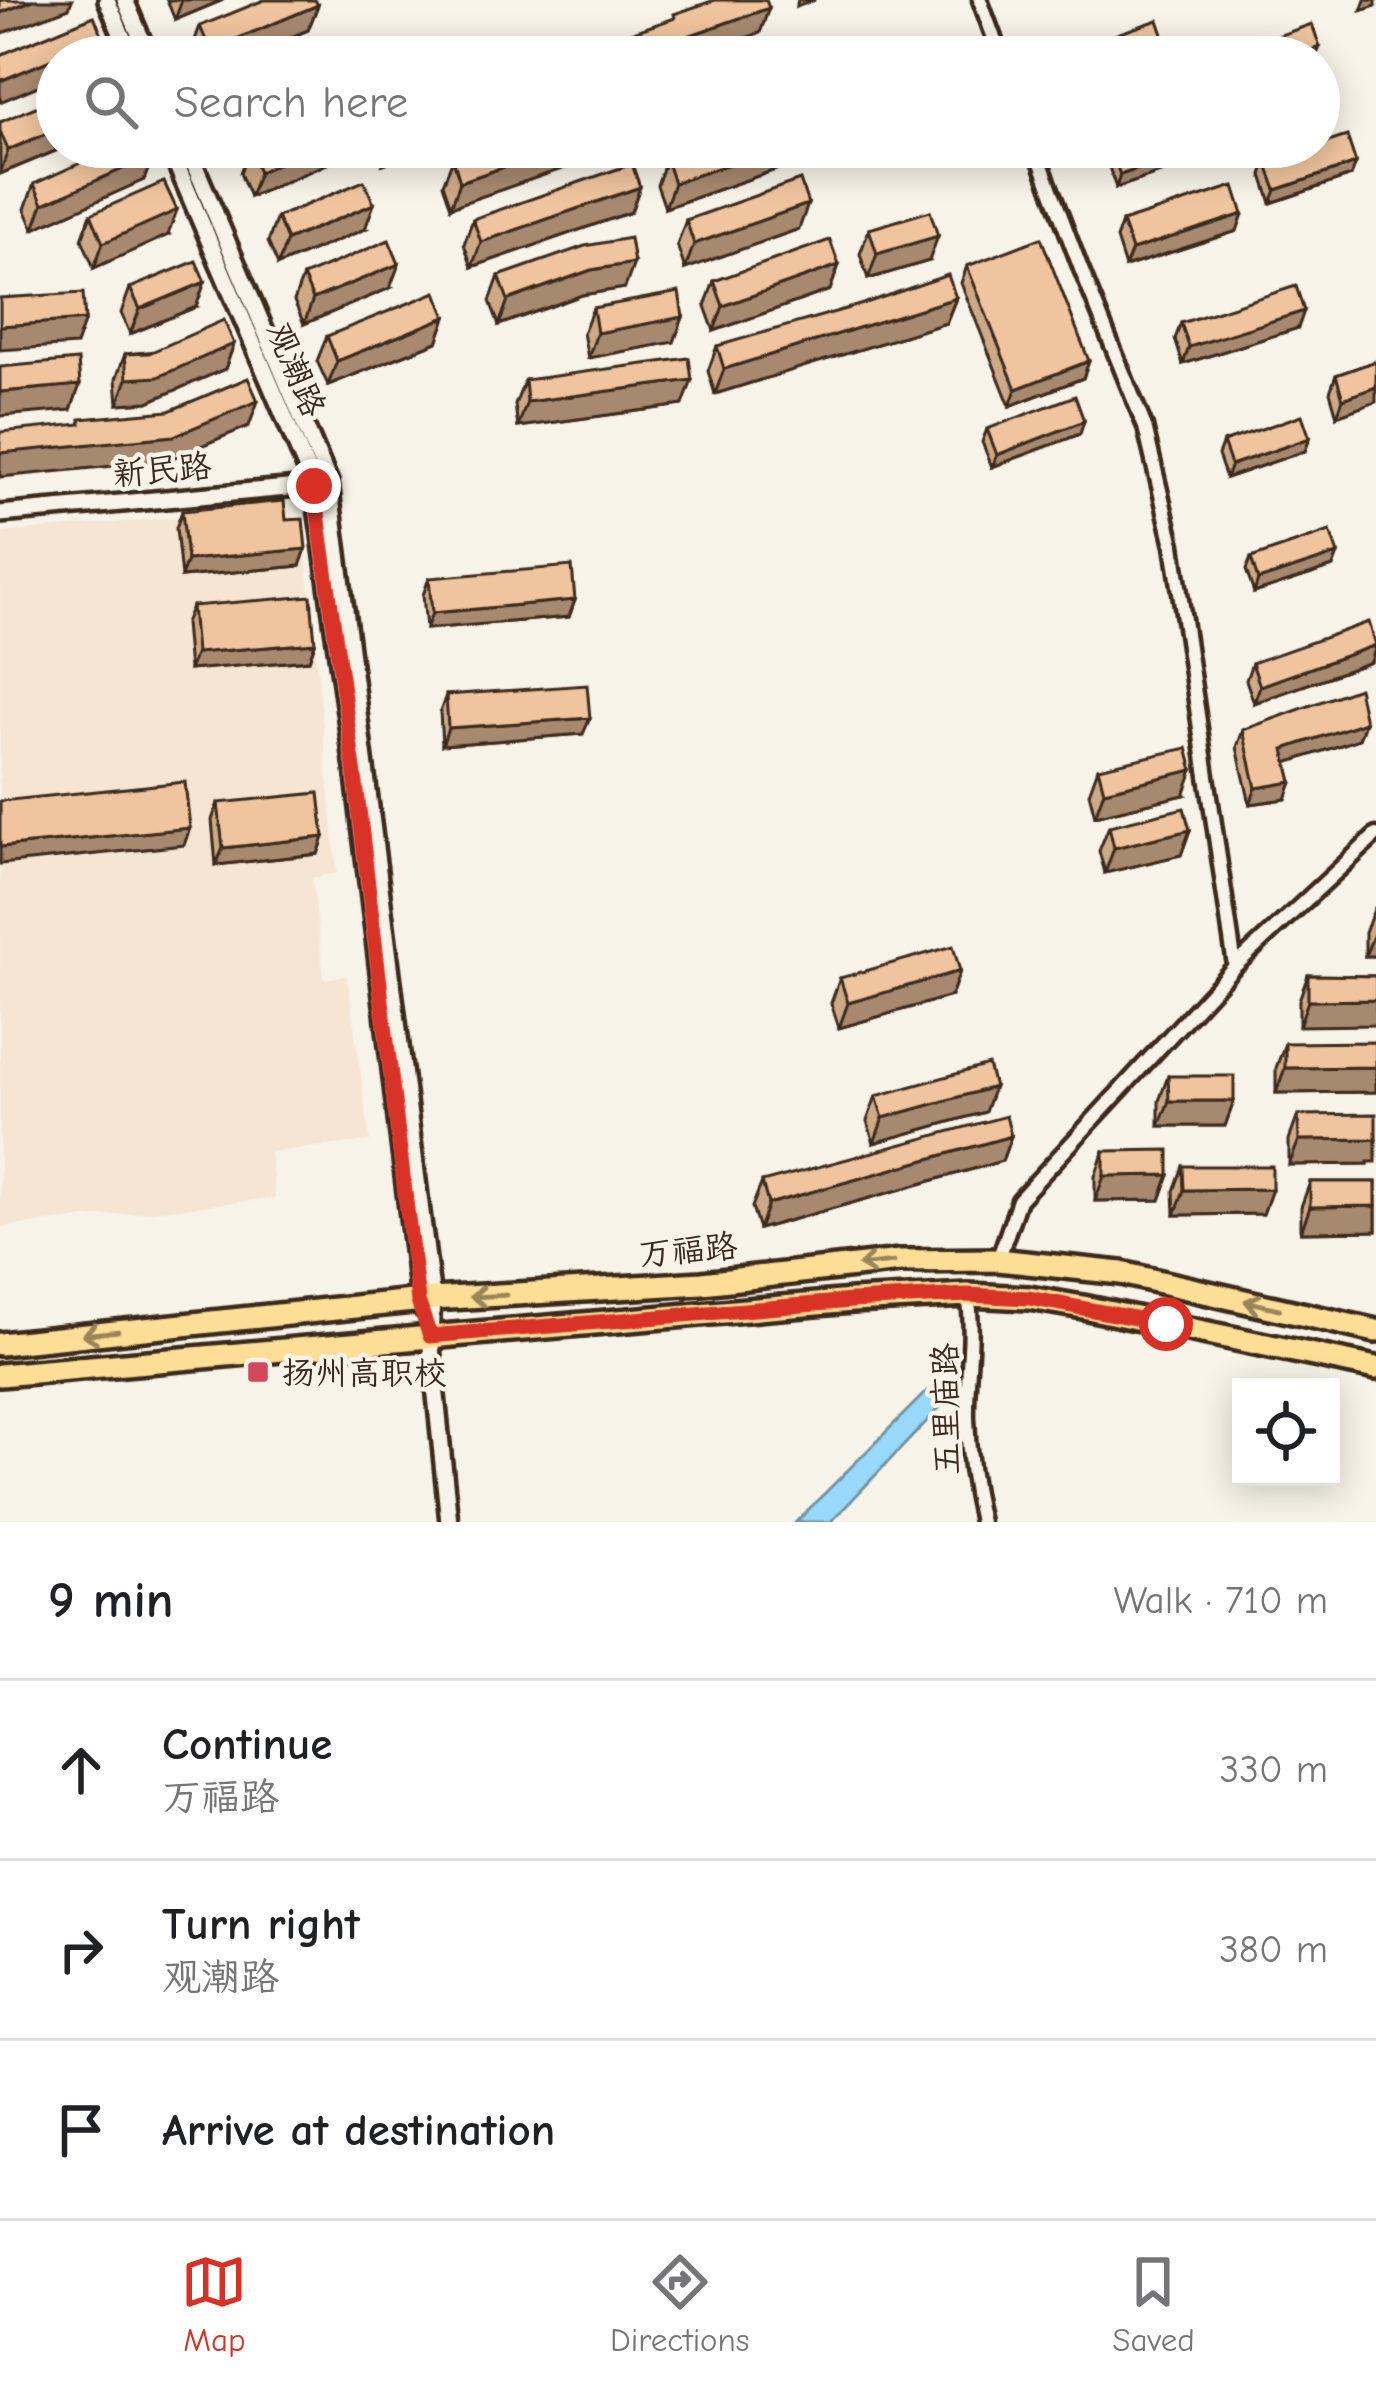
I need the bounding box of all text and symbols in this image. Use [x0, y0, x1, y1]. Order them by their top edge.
search box [36, 36, 1340, 168]
icon: search [78, 69, 144, 135]
text: Search here [174, 76, 408, 128]
street label: 观潮路 [259, 316, 333, 422]
street label: 新民路 [111, 447, 213, 493]
route end [287, 459, 341, 513]
street label: 万福路 [637, 1227, 739, 1273]
one-way arrow [857, 1253, 896, 1276]
one-way arrow [469, 1284, 508, 1307]
one-way arrow [1243, 1293, 1281, 1315]
route start [1139, 1297, 1193, 1351]
one-way arrow [81, 1323, 120, 1345]
street label: 五里庙路 [926, 1343, 966, 1475]
place label: 扬州高职校 [282, 1354, 447, 1392]
marker: 扬州高职校 [245, 1359, 271, 1385]
map controls [1232, 1378, 1340, 1486]
button: locate [1232, 1378, 1340, 1486]
text: 9 min [48, 1571, 174, 1630]
text: Walk · 710 m [1113, 1578, 1328, 1623]
text: Continue [162, 1718, 332, 1770]
icon: ahead [48, 1737, 114, 1803]
text: 330 m [1220, 1747, 1328, 1792]
text: 万福路 [162, 1775, 279, 1820]
text: Turn right [162, 1898, 360, 1950]
icon: right [48, 1917, 114, 1983]
text: 380 m [1219, 1927, 1328, 1972]
text: 观潮路 [162, 1955, 279, 2000]
icon: arrive [48, 2097, 114, 2163]
text: Arrive at destination [162, 2104, 555, 2156]
tab: Map [181, 2249, 247, 2359]
tab: Directions [610, 2249, 750, 2359]
tab: Saved [1112, 2249, 1195, 2359]

